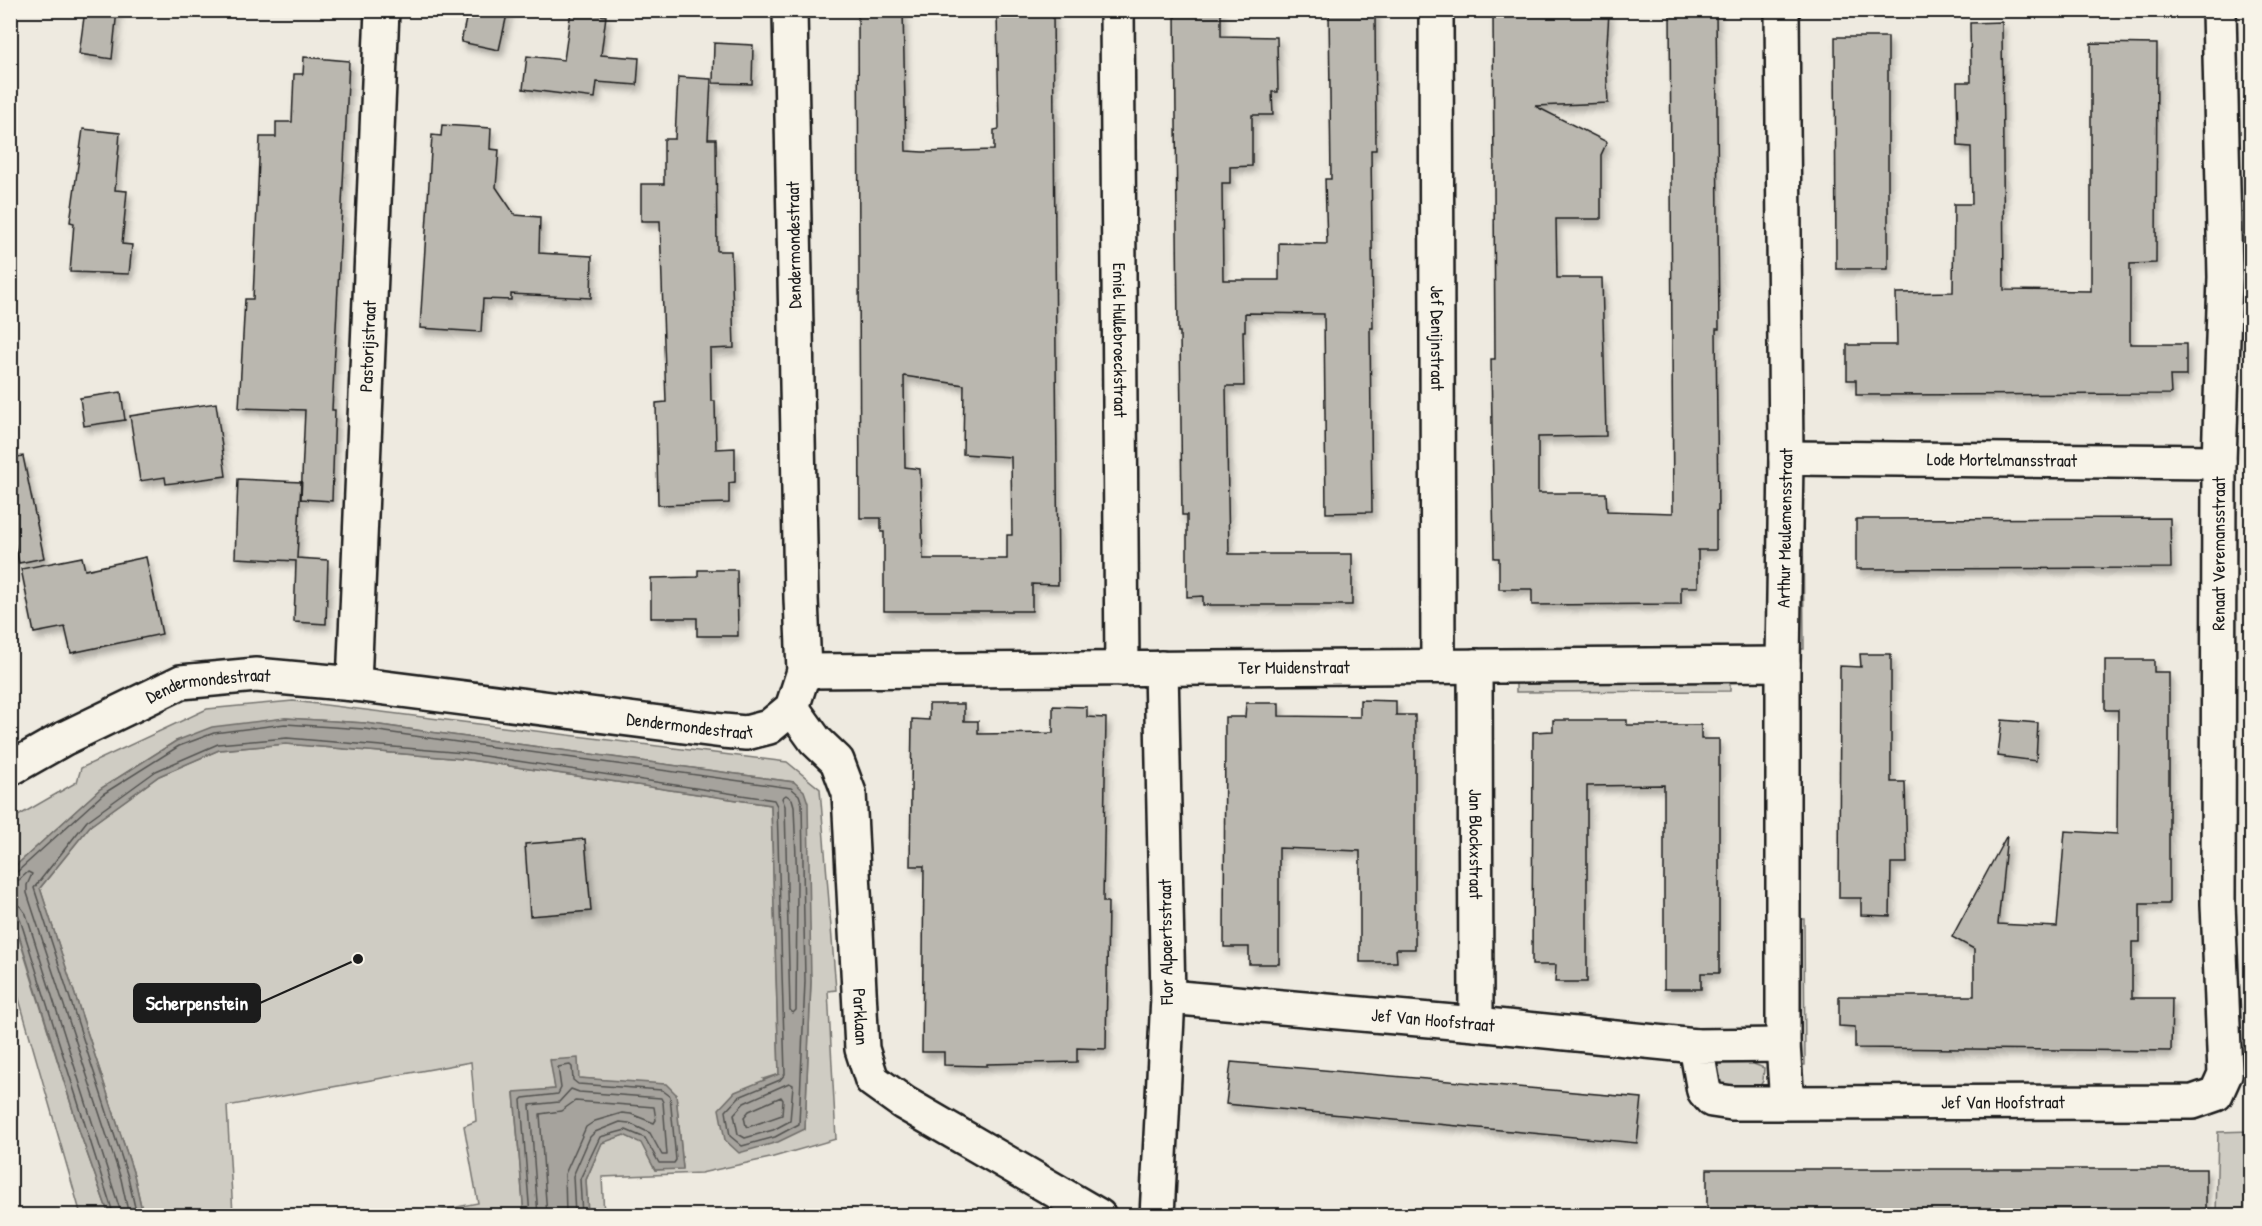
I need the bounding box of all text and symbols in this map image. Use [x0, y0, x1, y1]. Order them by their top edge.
street label: Dendermondestraat [780, 180, 807, 309]
street label: Emiel Hullebroeckstraat [1107, 263, 1133, 418]
street label: Jef Denijnstraat [1425, 285, 1450, 391]
street label: Pastorijstraat [353, 299, 382, 393]
street label: Lode Mortelmansstraat [1927, 446, 2078, 473]
street label: Arthur Meulemensstraat [1771, 447, 1798, 608]
street label: Renaat Veremansstraat [2206, 476, 2231, 631]
street label: Ter Muidenstraat [1238, 654, 1351, 680]
street label: Dendermondestraat [141, 662, 272, 709]
street label: Dendermondestraat [625, 706, 756, 745]
street label: Jan Blockxstraat [1463, 789, 1489, 900]
street label: Flor Alpaertsstraat [1152, 878, 1179, 1006]
callout: Scherpenstein [134, 984, 260, 1022]
street label: Parklaan [847, 987, 875, 1046]
text: Scherpenstein [146, 989, 248, 1017]
street label: Jef Van Hoofstraat [1370, 1002, 1497, 1038]
street label: Jef Van Hoofstraat [1941, 1089, 2066, 1115]

